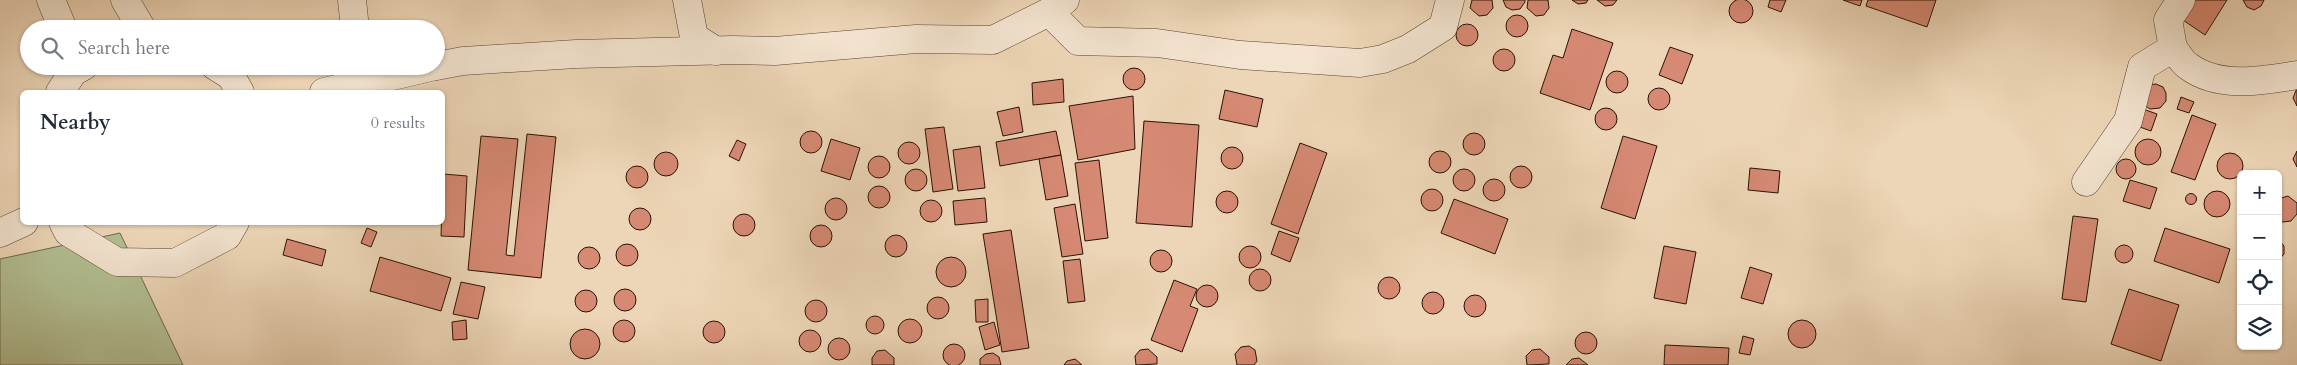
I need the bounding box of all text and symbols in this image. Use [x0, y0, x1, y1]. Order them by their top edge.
search box [20, 20, 445, 75]
icon: search [38, 34, 66, 62]
text: Search here [78, 35, 170, 61]
text: Nearby [40, 108, 111, 137]
text: 0 results [371, 112, 425, 134]
map controls [2237, 170, 2282, 350]
button: + [2237, 170, 2282, 215]
button: − [2237, 215, 2282, 260]
button: locate [2237, 260, 2282, 305]
button: layers [2237, 305, 2282, 350]

